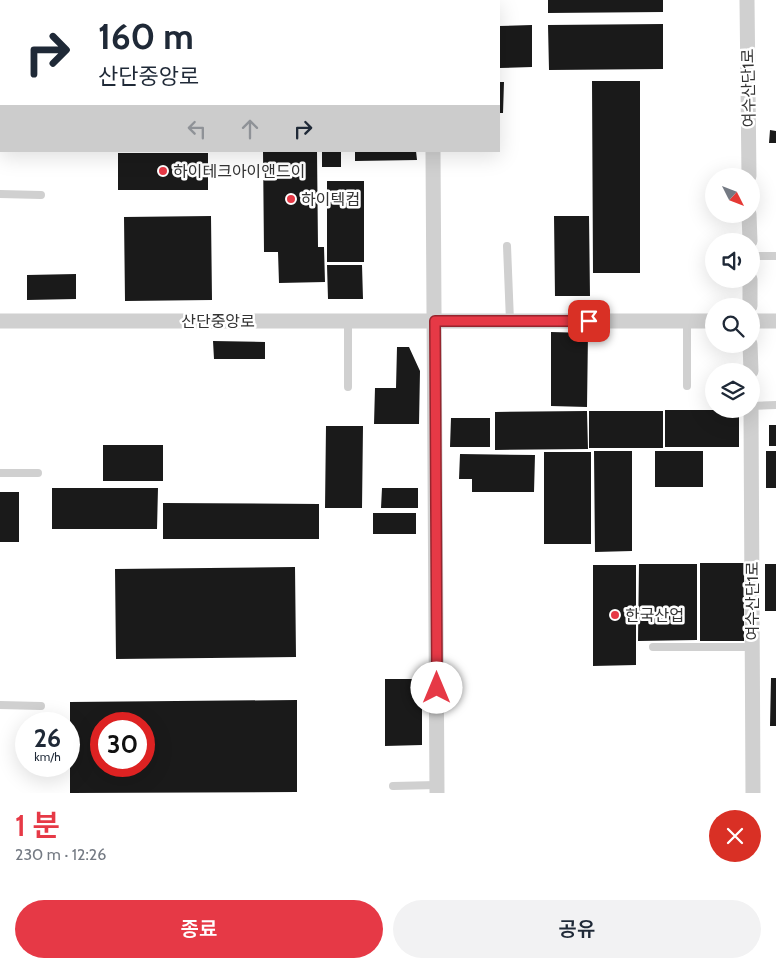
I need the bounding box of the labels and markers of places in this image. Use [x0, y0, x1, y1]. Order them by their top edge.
place label: 하이테크아이앤드이 [173, 162, 305, 181]
marker: 하이테크아이앤드이 [157, 165, 169, 177]
place label: 하이텍컴 [301, 190, 360, 209]
marker: 하이텍컴 [285, 193, 297, 205]
pin [568, 300, 610, 342]
place label: 한국산업 [625, 606, 684, 625]
marker: 한국산업 [609, 609, 621, 621]

